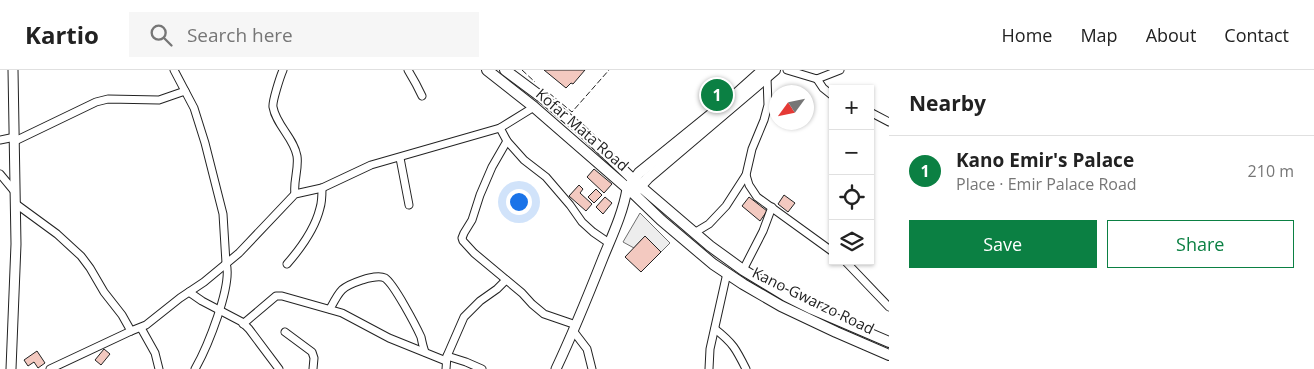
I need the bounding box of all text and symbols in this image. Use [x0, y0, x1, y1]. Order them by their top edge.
search box [129, 12, 479, 57]
text: Kartio [25, 18, 99, 51]
icon: search [147, 21, 175, 49]
text: Search here [187, 22, 293, 48]
text: Home [1002, 23, 1052, 47]
text: Map [1080, 23, 1118, 47]
text: About [1146, 23, 1196, 47]
text: Contact [1224, 23, 1289, 47]
pin: 1 [701, 76, 733, 114]
street label: Kofar Mata Road [532, 83, 633, 175]
north arrow [769, 85, 814, 130]
map controls [829, 85, 874, 265]
button: + [829, 85, 874, 130]
text: Nearby [909, 89, 986, 117]
button: − [829, 130, 874, 175]
text: Kano Emir's Palace [956, 147, 1134, 173]
text: 1 [920, 160, 930, 182]
text: 210 m [1248, 160, 1294, 182]
text: Place · Emir Palace Road [956, 173, 1137, 195]
button: locate [829, 175, 874, 220]
your location [506, 189, 532, 215]
button: layers [829, 220, 874, 265]
button: Save [909, 220, 1097, 268]
button: Share [1107, 220, 1294, 268]
street label: Kano-Gwarzo Road [749, 262, 878, 338]

